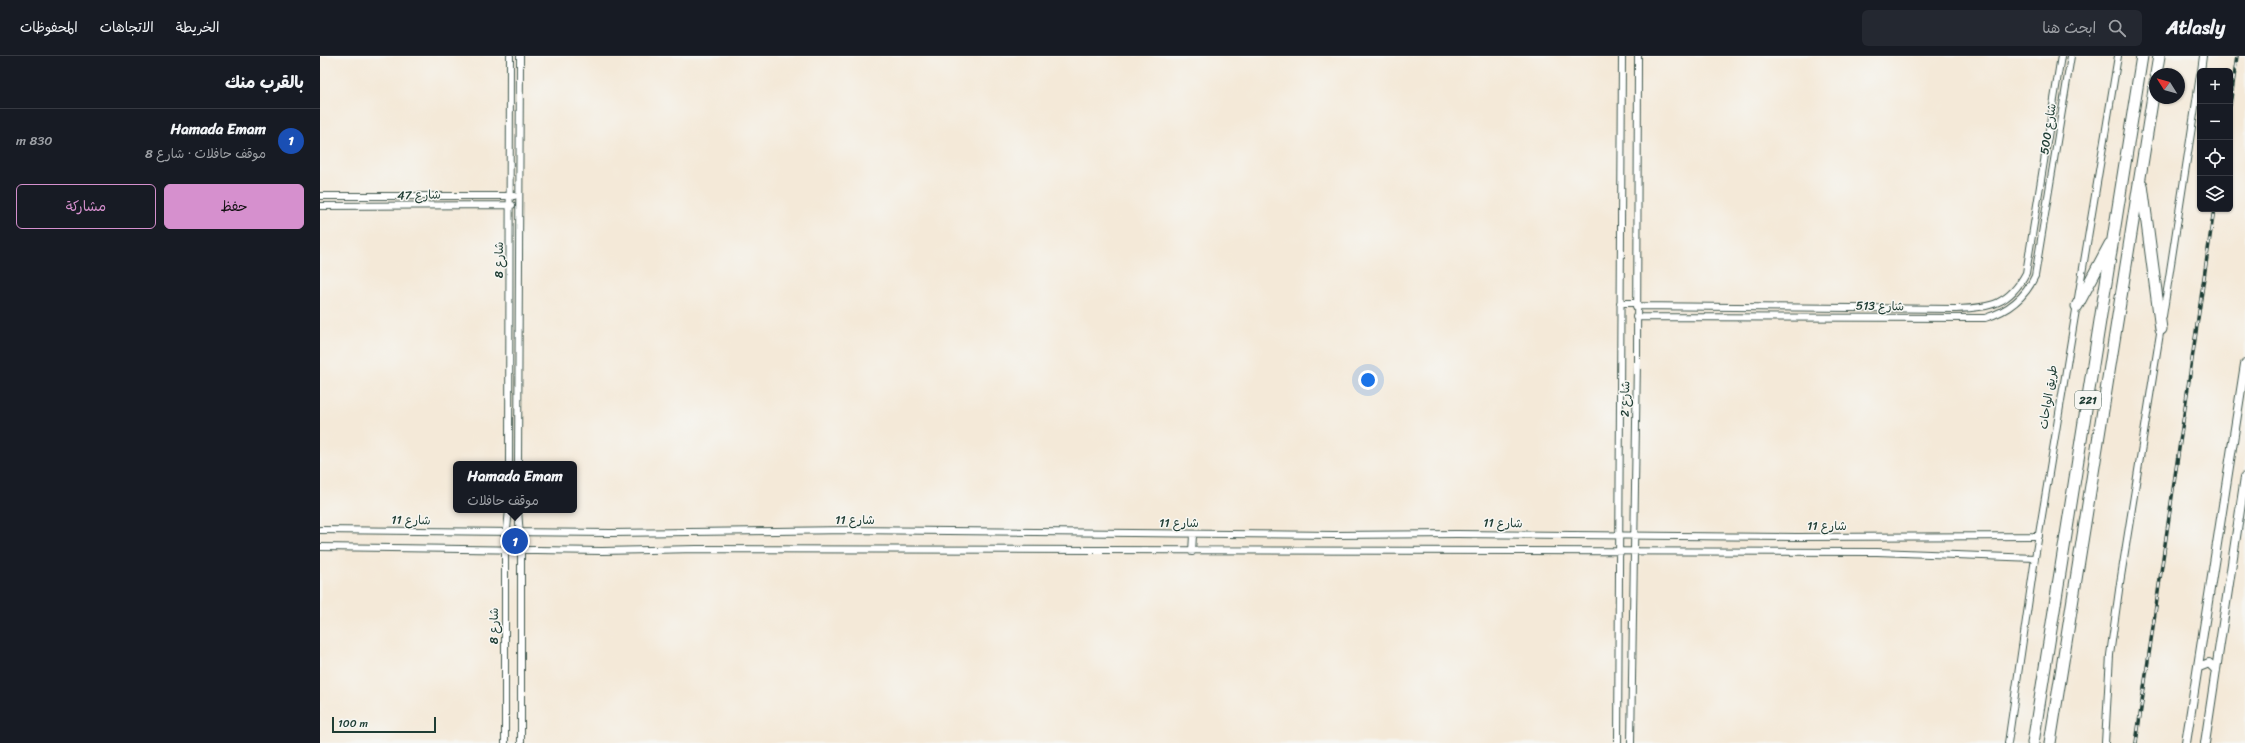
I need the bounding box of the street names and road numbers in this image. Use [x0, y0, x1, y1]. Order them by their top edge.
street label: شارع 500 [2033, 102, 2063, 156]
street label: شارع 47 [397, 184, 441, 206]
street label: شارع 8 [488, 242, 510, 278]
street label: شارع 513 [1856, 295, 1904, 317]
street label: طريق الواحات [2032, 363, 2064, 431]
street label: شارع 2 [1614, 381, 1636, 417]
road number: 221 [2075, 391, 2101, 409]
street label: شارع 11 [391, 509, 431, 531]
street label: شارع 11 [835, 509, 875, 531]
street label: شارع 11 [1159, 512, 1199, 534]
street label: شارع 11 [1483, 512, 1523, 534]
street label: شارع 11 [1807, 515, 1847, 537]
street label: شارع 8 [483, 608, 505, 644]

